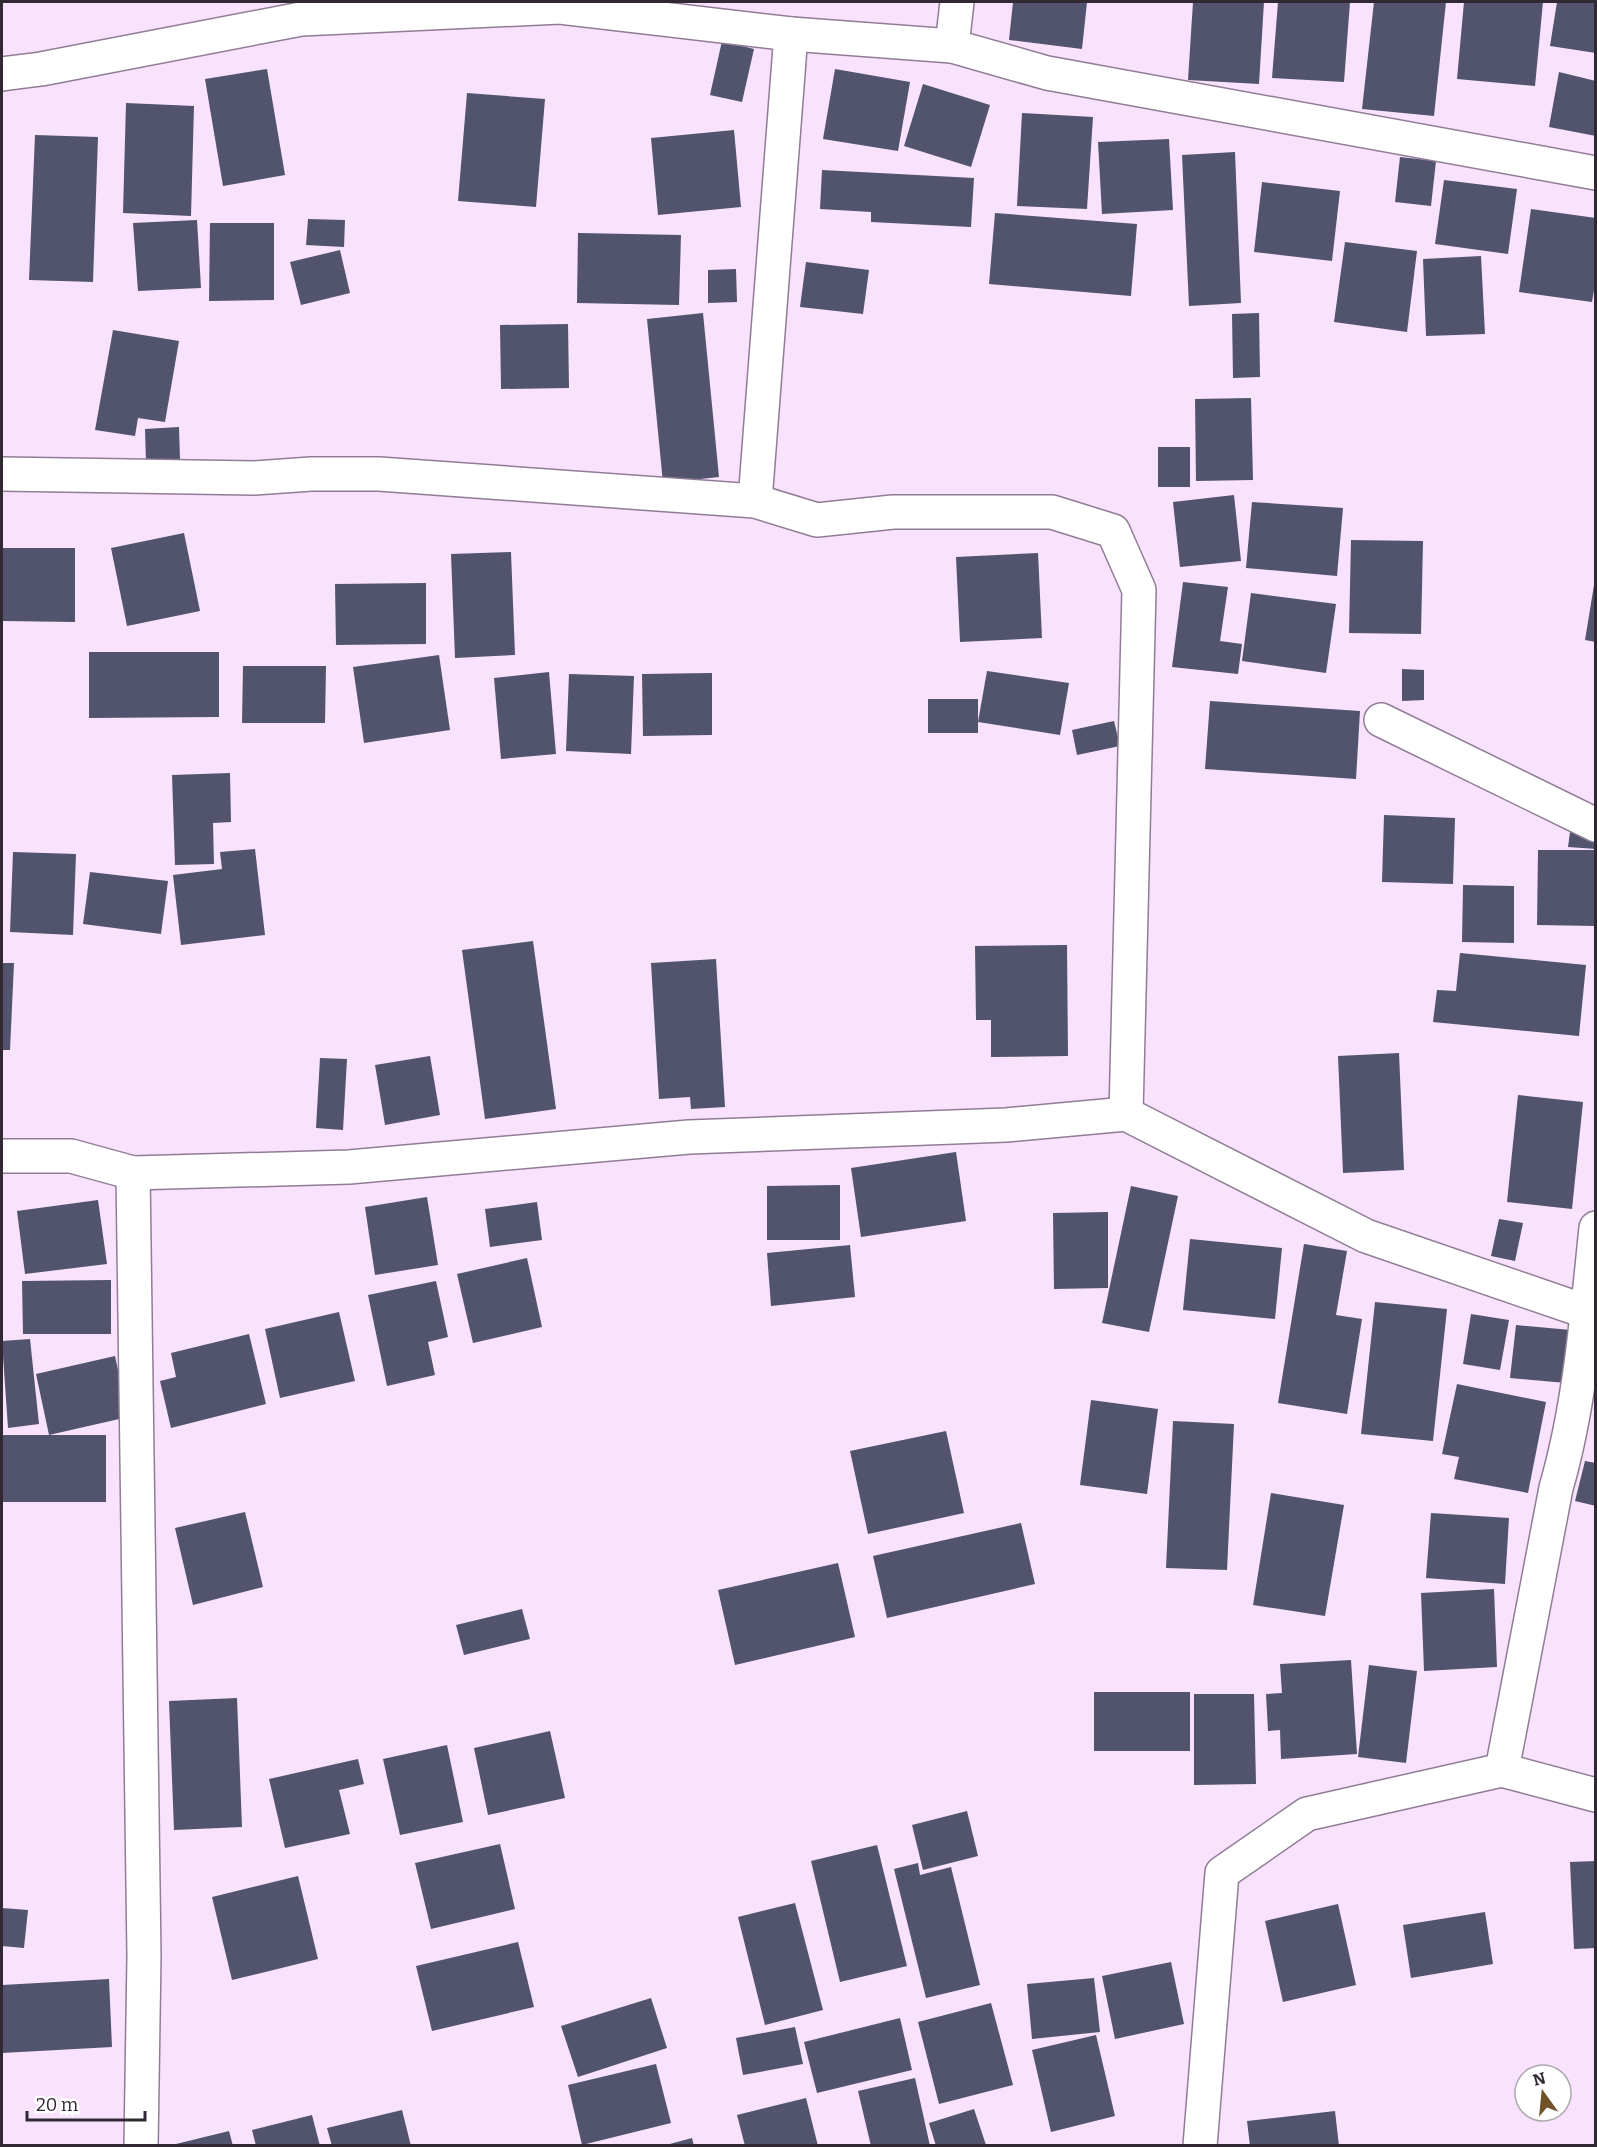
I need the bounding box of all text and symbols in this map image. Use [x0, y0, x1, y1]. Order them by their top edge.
north arrow [1513, 2063, 1573, 2123]
text: N [1531, 2068, 1548, 2090]
scale bar [27, 2084, 146, 2122]
text: 20 m [36, 2094, 78, 2116]

